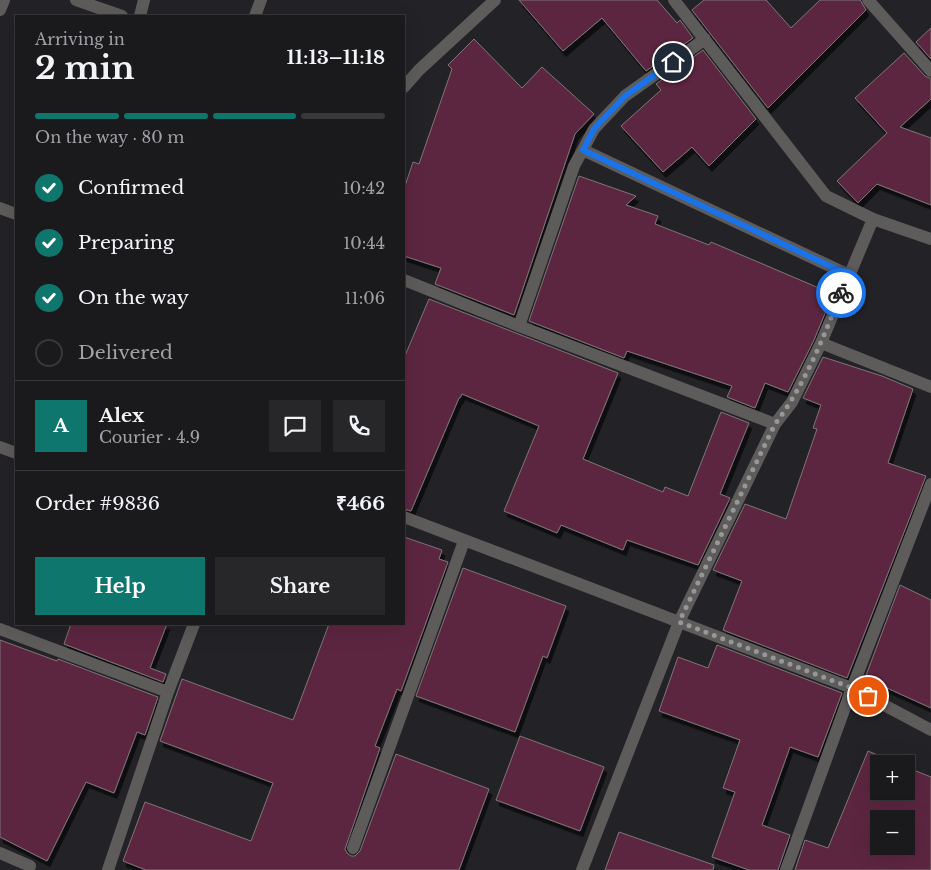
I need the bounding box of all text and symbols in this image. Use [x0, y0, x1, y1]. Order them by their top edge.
text: Arriving in [35, 29, 125, 49]
pin [652, 41, 694, 83]
text: 11:13–11:18 [286, 46, 385, 69]
text: 2 min [35, 48, 135, 88]
icon: home [659, 48, 687, 76]
text: On the way · 80 m [35, 127, 185, 147]
icon: check [35, 174, 63, 202]
text: Confirmed [78, 176, 184, 199]
text: 10:42 [343, 178, 385, 198]
icon: check [35, 229, 63, 257]
text: Preparing [78, 231, 174, 254]
text: 10:44 [343, 233, 385, 253]
courier [816, 268, 866, 318]
icon: bike [827, 279, 855, 307]
icon: check [35, 284, 63, 312]
text: On the way [78, 286, 189, 309]
text: 11:06 [344, 288, 385, 308]
text: Delivered [78, 341, 173, 364]
button: chat [269, 400, 321, 452]
button: phone [333, 400, 385, 452]
text: Alex [99, 404, 144, 427]
text: A [53, 414, 69, 437]
text: Courier · 4.9 [99, 427, 200, 447]
text: Order #9836 [35, 492, 160, 515]
text: ₹466 [336, 492, 385, 515]
button: Help [35, 557, 205, 615]
button: Share [215, 557, 385, 615]
pin [847, 675, 889, 717]
icon: bag [854, 682, 882, 710]
map controls [870, 755, 915, 855]
button: + [870, 755, 915, 800]
button: − [870, 810, 915, 855]

